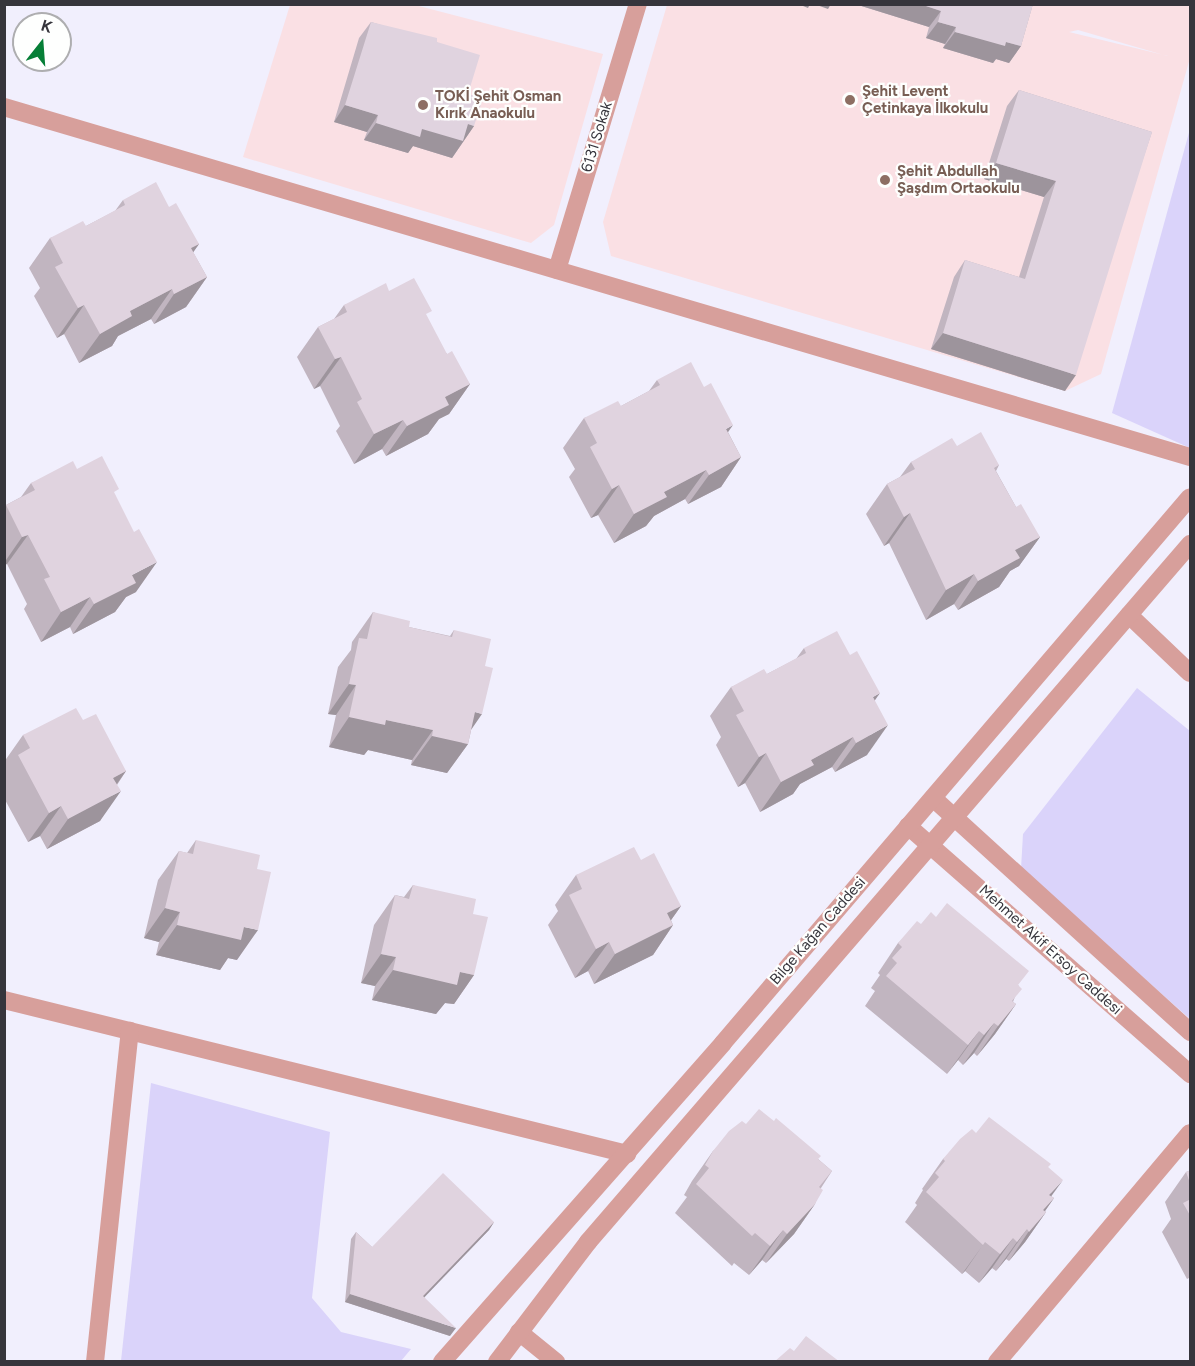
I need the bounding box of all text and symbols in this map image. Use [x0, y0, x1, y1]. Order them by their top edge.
north arrow [12, 12, 72, 72]
text: K [39, 16, 55, 37]
place label: Şehit Levent Çetinkaya İlkokulu [862, 82, 988, 117]
place label: TOKİ Şehit Osman Kırık Anaokulu [435, 87, 561, 122]
marker: Şehit Levent Çetinkaya İlkokulu [843, 93, 857, 107]
marker: TOKİ Şehit Osman Kırık Anaokulu [416, 98, 430, 112]
street label: 6131 Sokak [578, 100, 616, 174]
place label: Şehit Abdullah Şaşdım Ortaokulu [897, 162, 1020, 197]
marker: Şehit Abdullah Şaşdım Ortaokulu [878, 173, 892, 187]
street label: Bilge Kağan Caddesi [766, 874, 870, 988]
street label: Mehmet Akif Ersoy Caddesi [975, 881, 1125, 1019]

